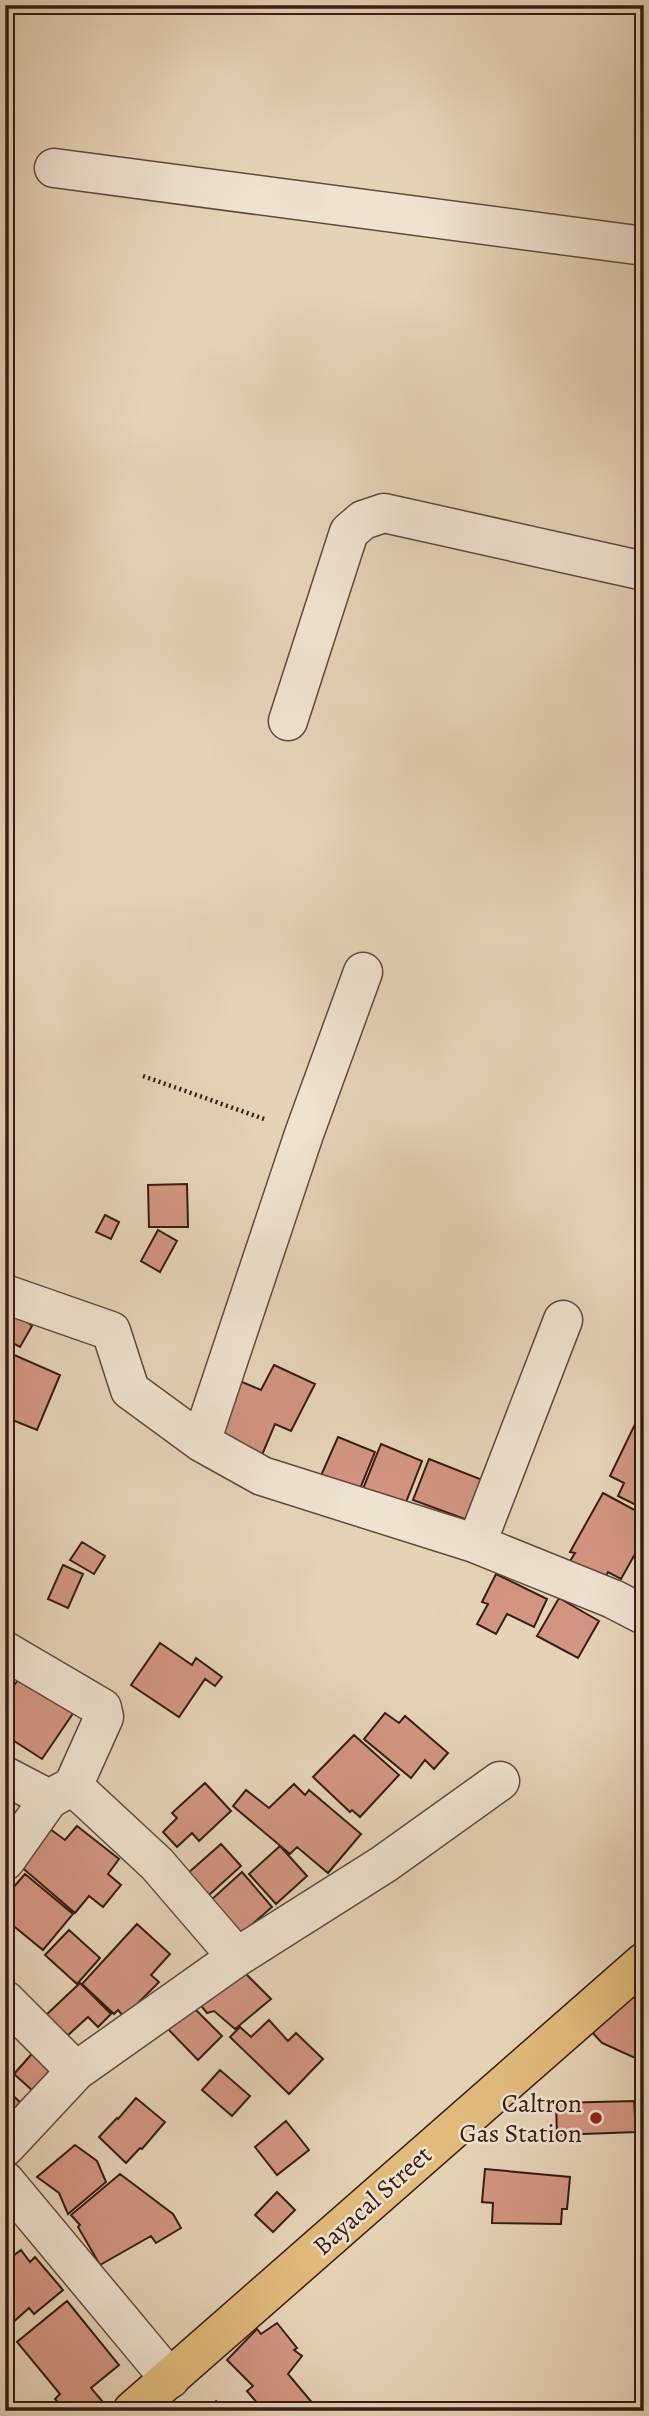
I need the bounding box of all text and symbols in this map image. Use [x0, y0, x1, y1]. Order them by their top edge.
place label: Caltron Gas Station [460, 2086, 582, 2151]
marker: Caltron Gas Station [588, 2110, 604, 2126]
street label: Bayacal Street [305, 2137, 440, 2263]

